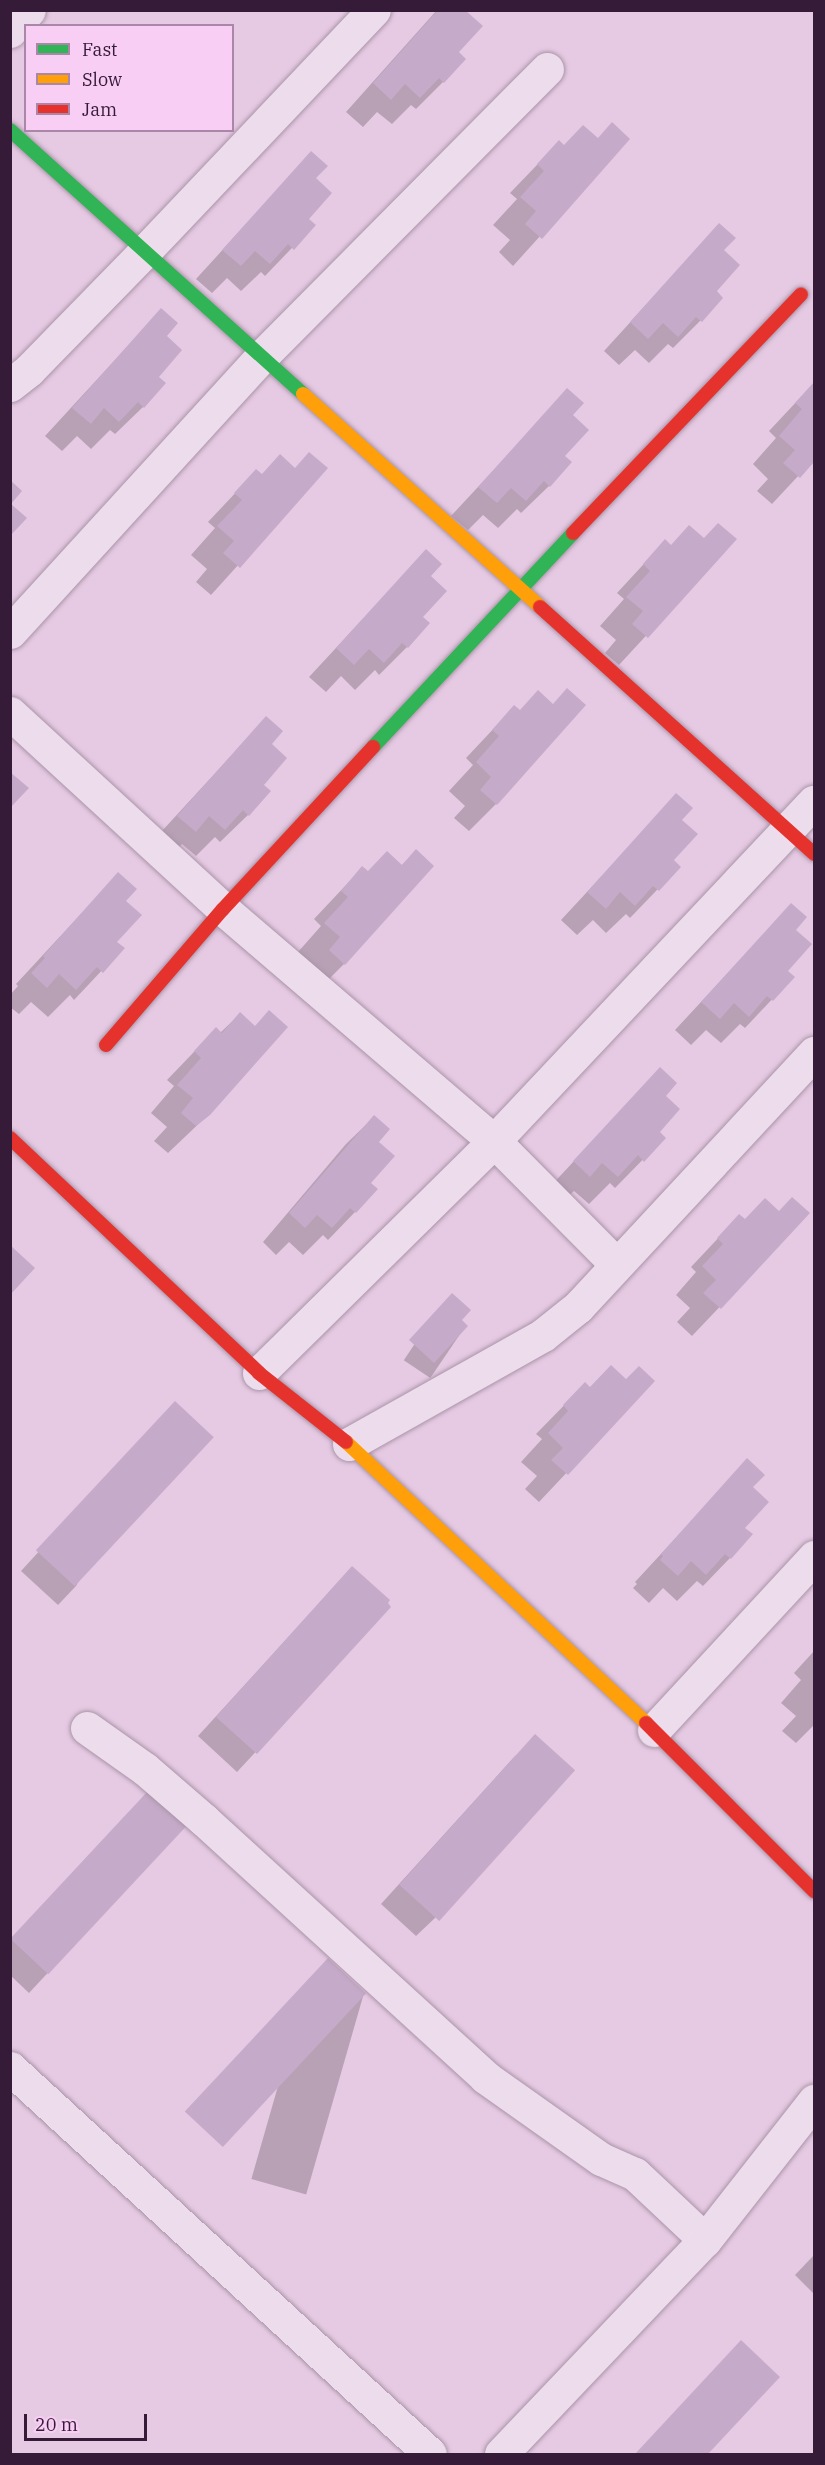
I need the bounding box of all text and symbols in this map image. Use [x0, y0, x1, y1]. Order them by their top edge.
legend [24, 24, 234, 132]
text: Fast [82, 38, 117, 61]
text: Slow [82, 68, 122, 91]
text: Jam [82, 98, 117, 121]
scale bar [27, 2402, 150, 2440]
text: 20 m [35, 2413, 78, 2436]

